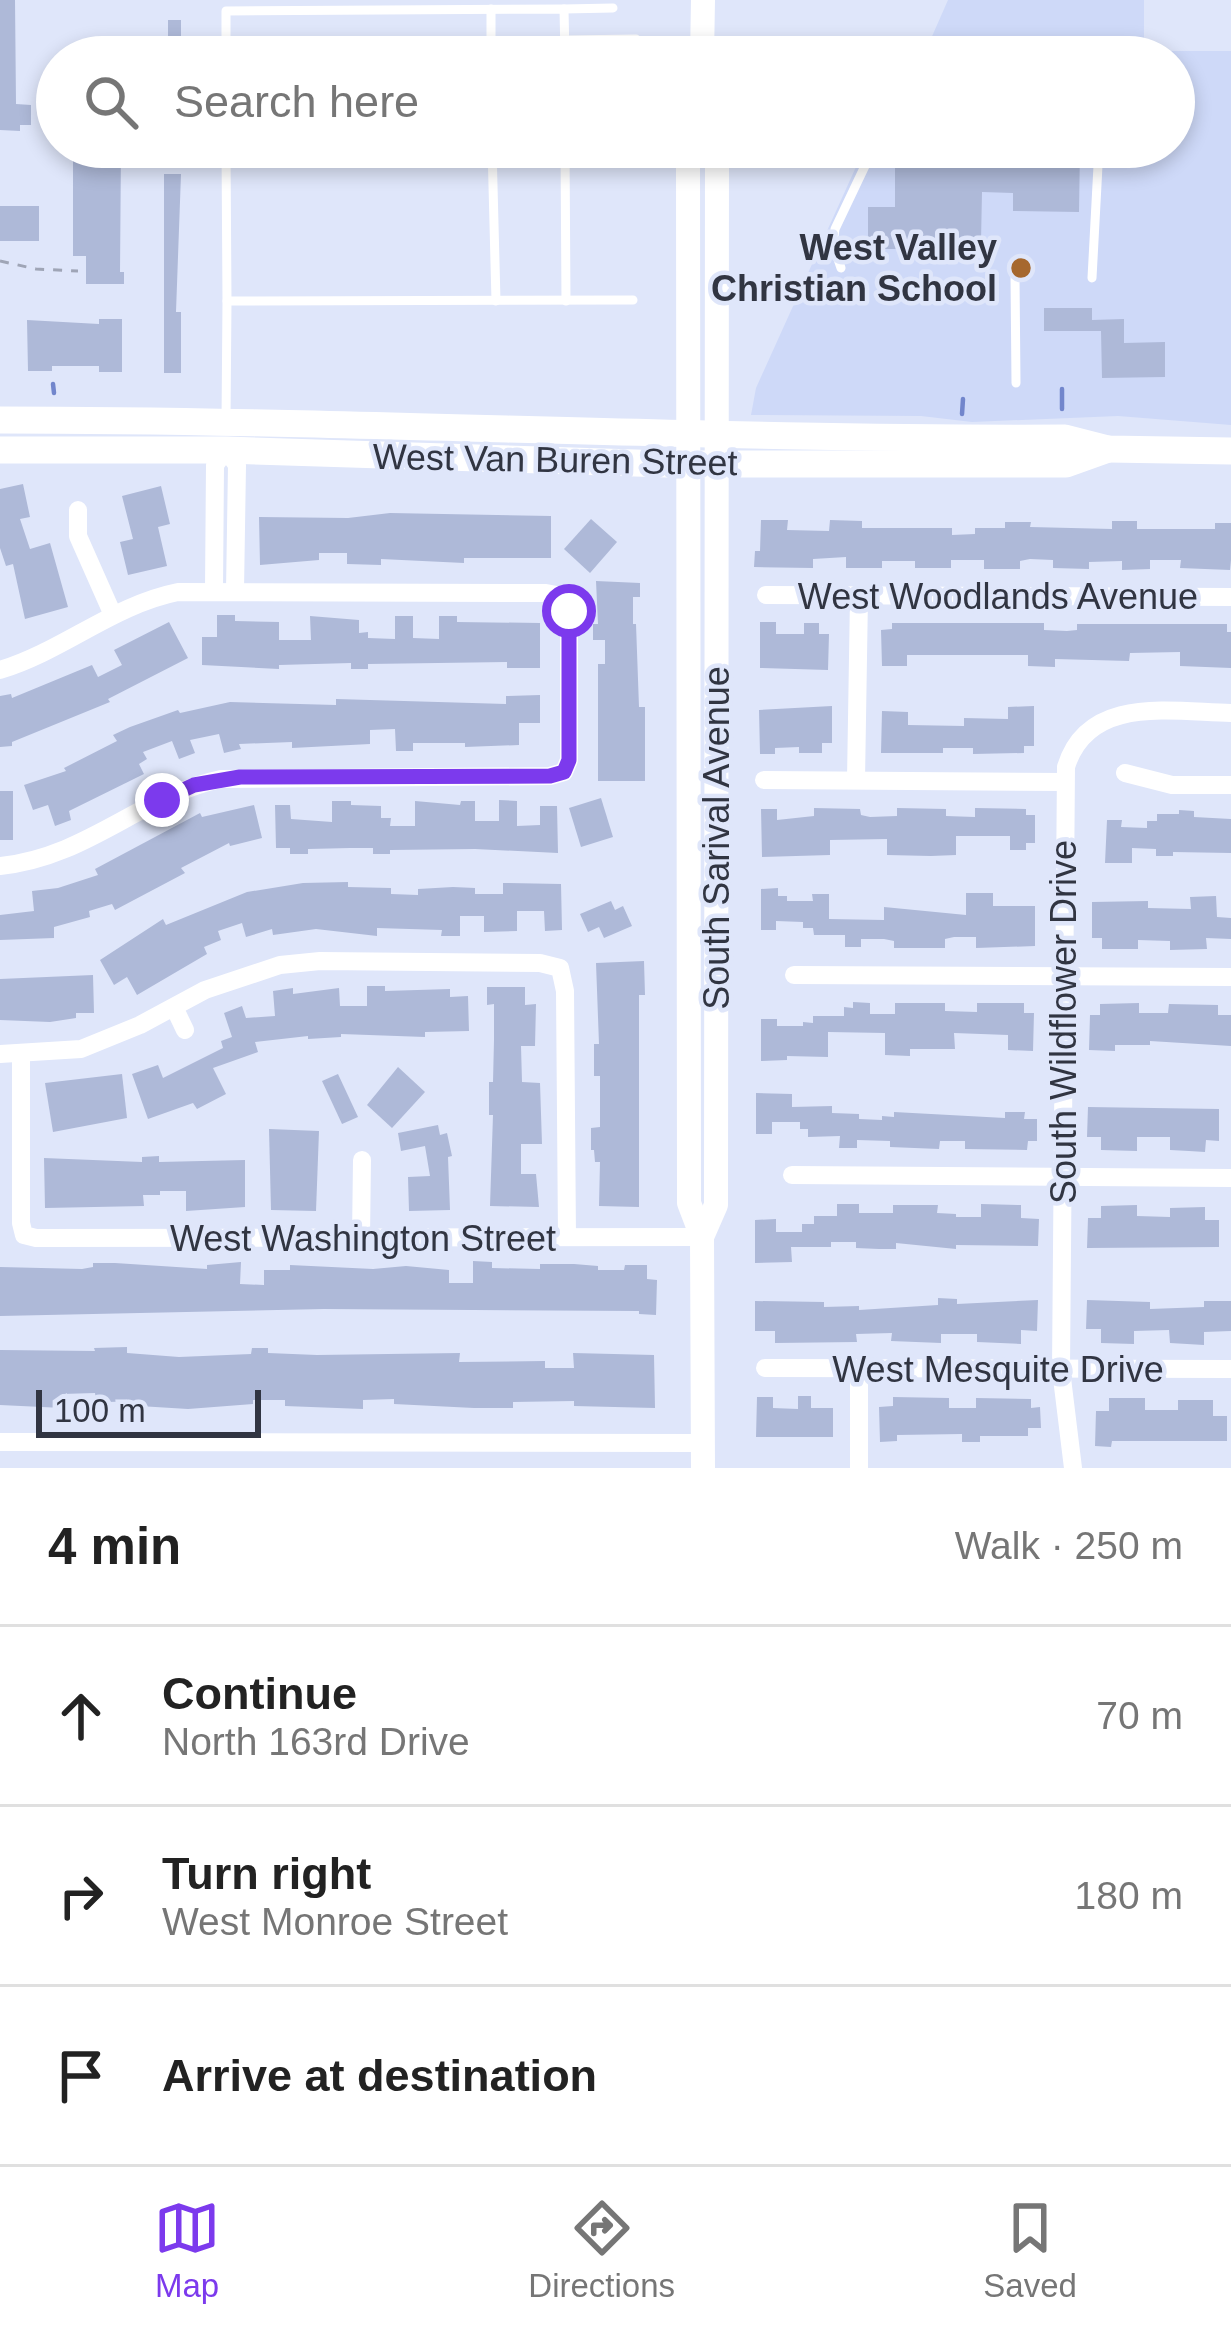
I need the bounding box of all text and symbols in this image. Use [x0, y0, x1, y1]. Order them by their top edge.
search box [36, 36, 1195, 168]
icon: search [78, 69, 144, 135]
text: Search here [174, 76, 419, 127]
place label: West Valley Christian School [711, 227, 997, 309]
marker: West Valley Christian School [1008, 255, 1034, 281]
street label: West Van Buren Street [372, 436, 738, 483]
street label: West Woodlands Avenue [798, 576, 1198, 617]
route start [542, 584, 596, 638]
street label: South Sarival Avenue [696, 666, 737, 1010]
route end [135, 773, 189, 827]
street label: South Wildflower Drive [1043, 840, 1084, 1204]
street label: West Washington Street [170, 1218, 556, 1259]
street label: West Mesquite Drive [832, 1349, 1164, 1390]
scale bar [36, 1384, 261, 1437]
text: 100 m [54, 1392, 146, 1429]
text: 4 min [48, 1518, 181, 1575]
text: Walk · 250 m [955, 1524, 1183, 1567]
text: Continue [162, 1668, 357, 1719]
icon: ahead [48, 1683, 114, 1749]
text: 70 m [1096, 1694, 1183, 1737]
text: North 163rd Drive [162, 1720, 470, 1763]
text: Turn right [162, 1848, 371, 1899]
icon: right [48, 1863, 114, 1929]
text: 180 m [1075, 1874, 1183, 1917]
text: West Monroe Street [162, 1900, 508, 1943]
icon: arrive [48, 2043, 114, 2109]
text: Arrive at destination [162, 2050, 597, 2101]
tab: Map [154, 2195, 220, 2305]
tab: Directions [528, 2195, 675, 2305]
tab: Saved [983, 2195, 1077, 2305]

